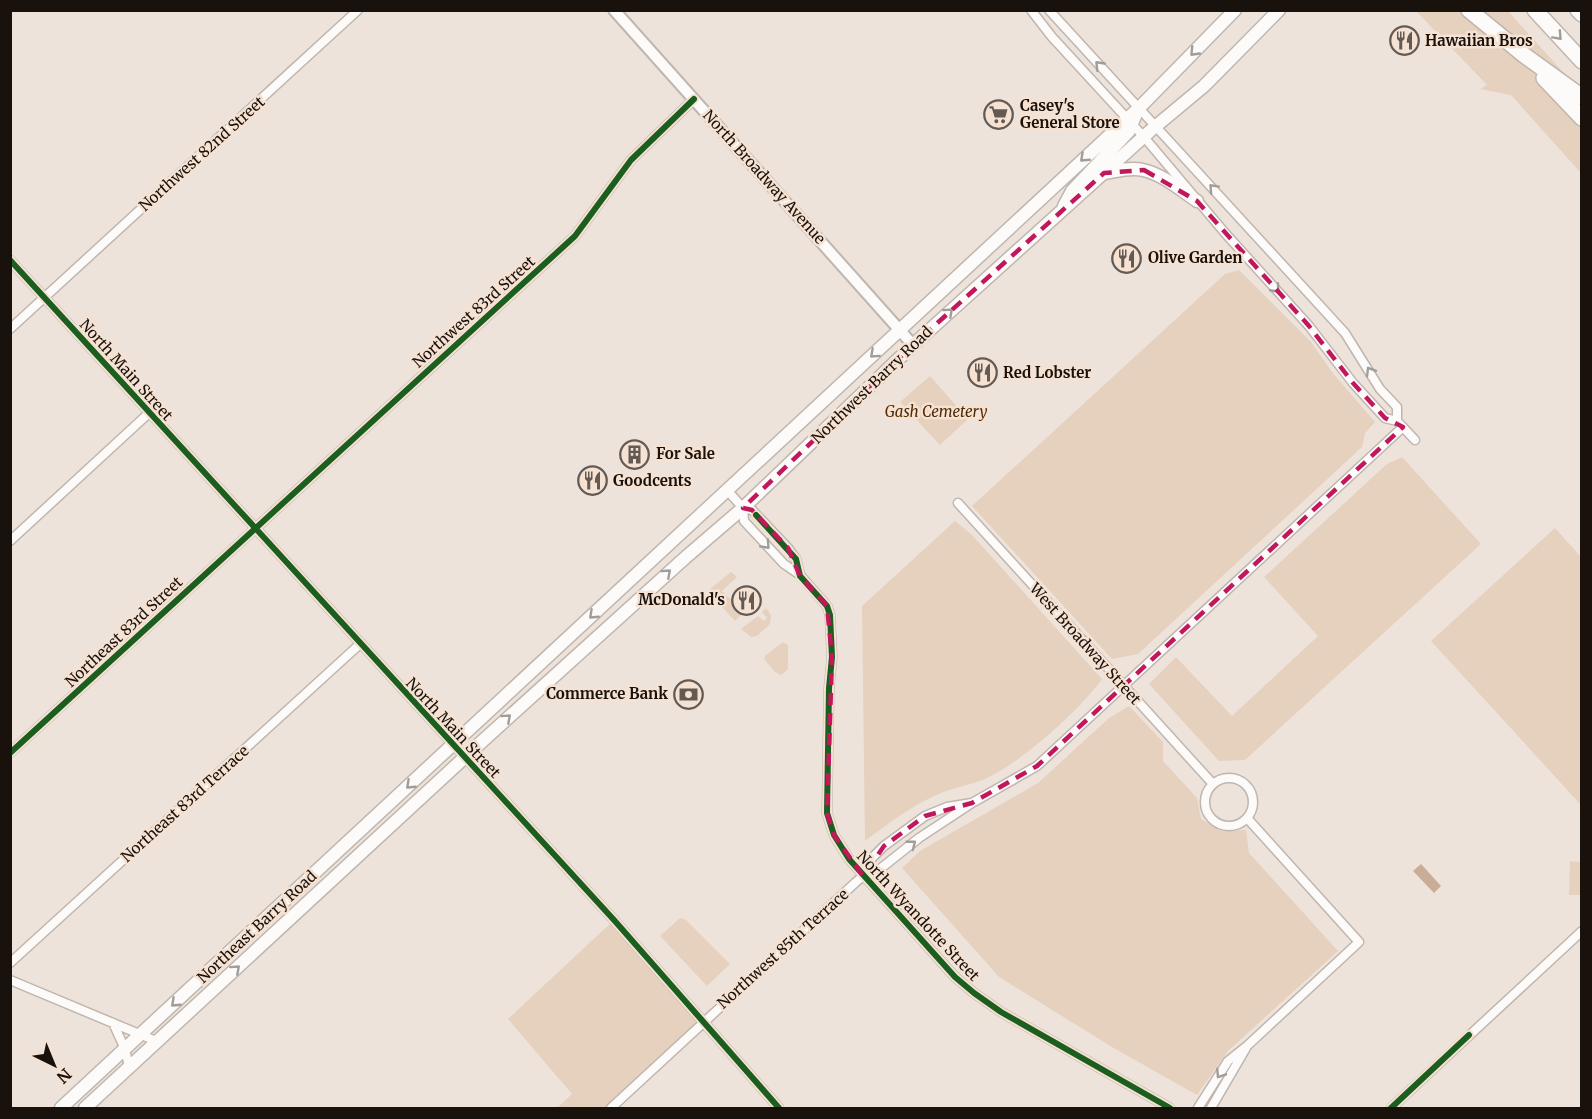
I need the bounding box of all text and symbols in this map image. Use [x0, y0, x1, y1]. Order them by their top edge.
restaurant icon: Hawaiian Bros [1388, 25, 1420, 57]
one-way arrow [1551, 29, 1562, 39]
place label: Hawaiian Bros [1425, 31, 1533, 50]
one-way arrow [1190, 45, 1201, 56]
one-way arrow [1096, 61, 1107, 72]
street label: Northwest 82nd Street [135, 92, 269, 215]
place label: Casey's General Store [1020, 96, 1120, 132]
supermarket icon: Casey's General Store [983, 99, 1015, 131]
street label: North Broadway Avenue [699, 106, 830, 248]
one-way arrow [1080, 151, 1091, 162]
one-way arrow [1210, 184, 1221, 195]
restaurant icon: Olive Garden [1111, 242, 1143, 274]
place label: Olive Garden [1148, 248, 1242, 267]
street label: Northwest 83rd Street [409, 252, 539, 372]
one-way arrow [1269, 282, 1280, 293]
one-way arrow [942, 308, 953, 319]
street label: North Main Street [76, 315, 177, 425]
street label: Northwest Barry Road [807, 322, 936, 447]
one-way arrow [871, 347, 881, 358]
restaurant icon: Red Lobster [966, 357, 998, 389]
place label: Red Lobster [1003, 363, 1091, 382]
one-way arrow [1365, 367, 1377, 377]
park label: Gash Cemetery [885, 402, 987, 421]
building icon: For Sale [619, 438, 651, 470]
place label: For Sale [656, 444, 715, 463]
restaurant icon: Goodcents [576, 465, 608, 497]
place label: Goodcents [613, 471, 692, 490]
one-way arrow [759, 538, 770, 548]
one-way arrow [661, 569, 671, 580]
street label: Northeast 83rd Street [61, 572, 186, 691]
street label: West Broadway Street [1025, 578, 1145, 708]
restaurant icon: McDonald's [730, 584, 762, 616]
place label: McDonald's [638, 590, 725, 609]
one-way arrow [589, 607, 600, 618]
street label: North Main Street [402, 674, 505, 782]
bank icon: Commerce Bank [673, 678, 705, 710]
place label: Commerce Bank [546, 684, 668, 703]
one-way arrow [501, 714, 511, 725]
street label: Northeast 83rd Terrace [117, 741, 253, 866]
one-way arrow [406, 777, 417, 788]
one-way arrow [905, 840, 916, 851]
street label: North Wyandotte Street [853, 847, 984, 985]
street label: Northeast Barry Road [193, 866, 320, 987]
street label: Northwest 85th Terrace [713, 885, 852, 1013]
one-way arrow [229, 965, 240, 976]
one-way arrow [171, 996, 181, 1007]
north arrow [24, 1035, 84, 1095]
text: N [53, 1064, 76, 1088]
one-way arrow [1215, 1068, 1227, 1078]

